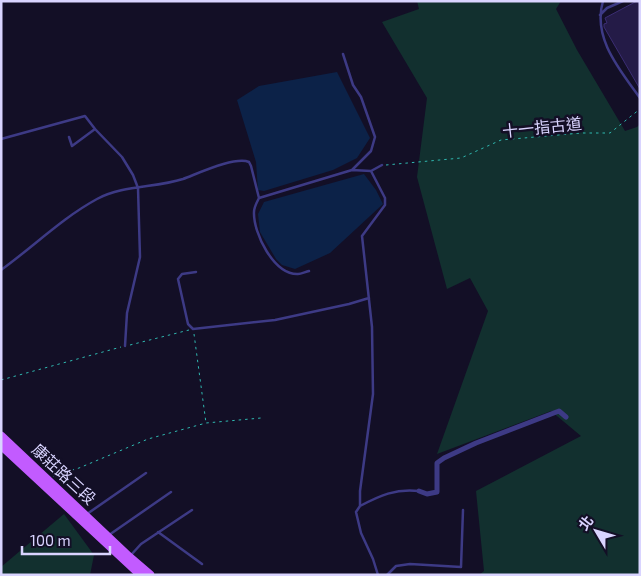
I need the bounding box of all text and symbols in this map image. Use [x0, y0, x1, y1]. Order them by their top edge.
street label: 十一指古道 [501, 113, 583, 140]
street label: 康莊路三段 [29, 439, 100, 508]
north arrow [571, 506, 621, 556]
text: 北 [574, 512, 596, 533]
scale bar [22, 524, 110, 556]
text: 100 m [30, 531, 71, 549]

